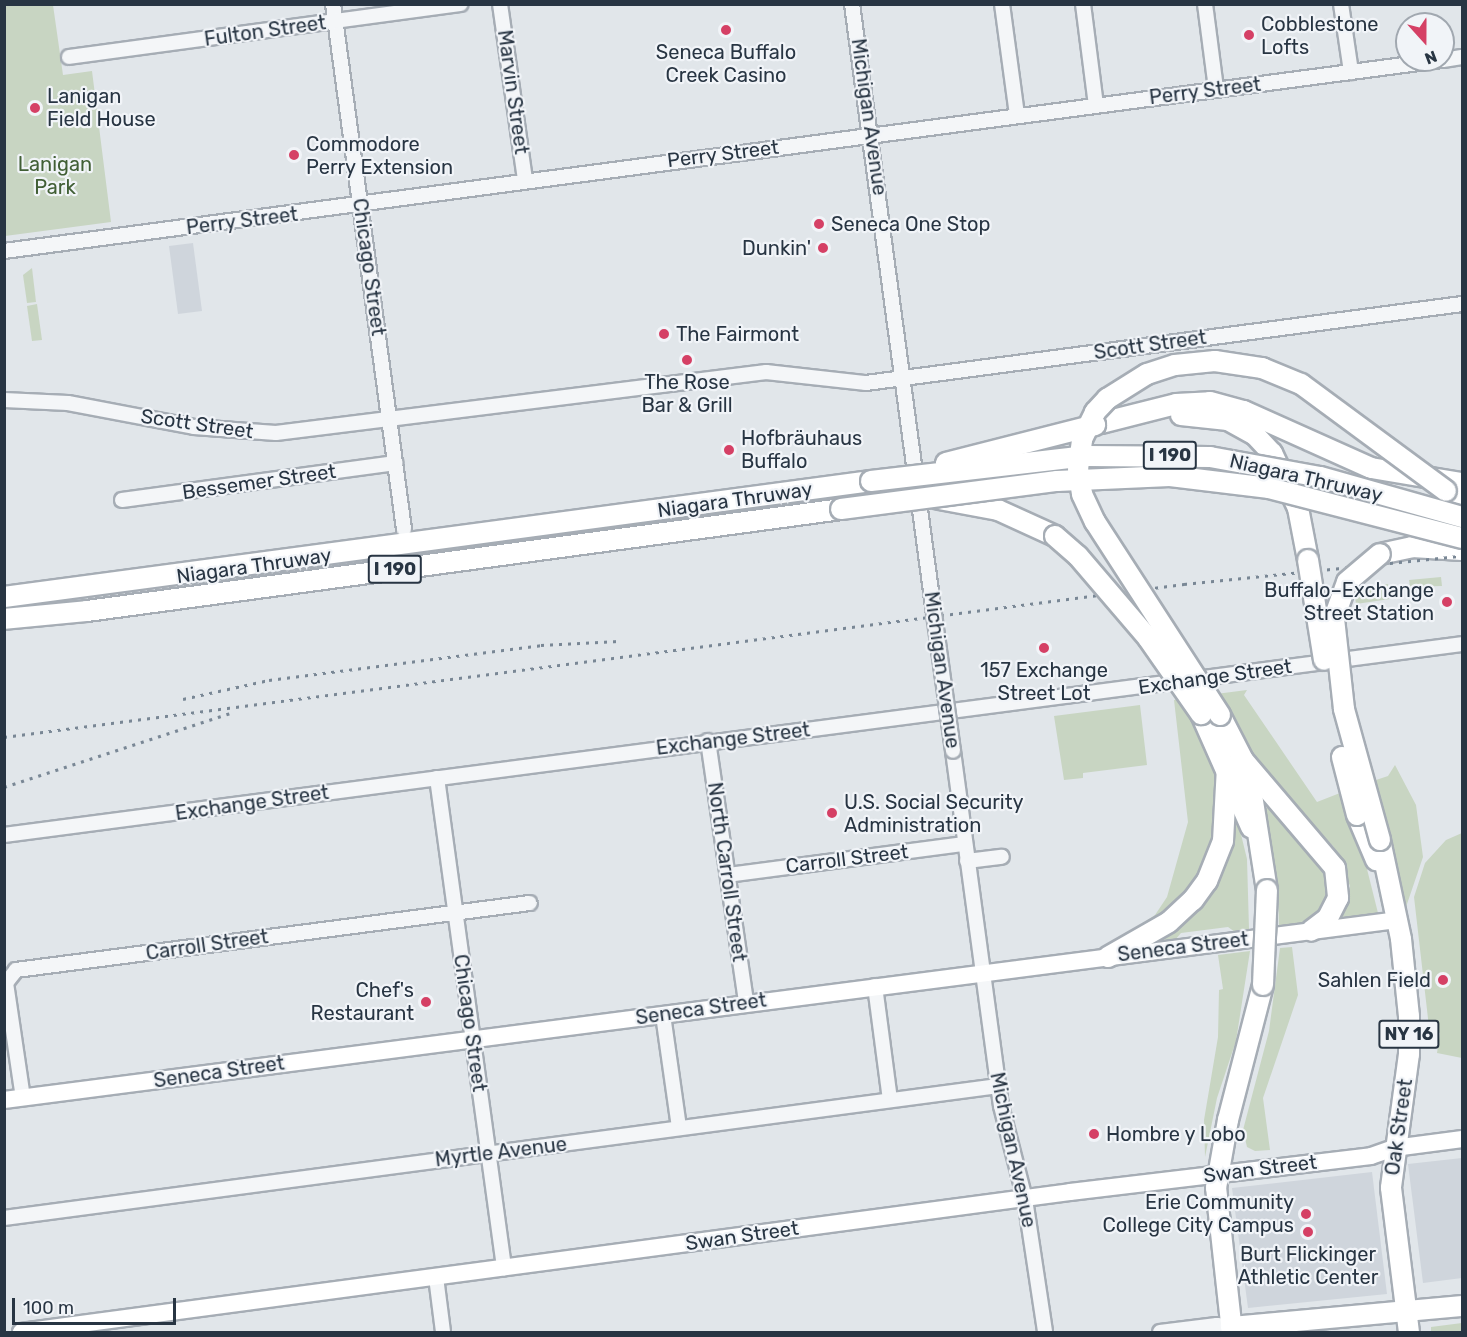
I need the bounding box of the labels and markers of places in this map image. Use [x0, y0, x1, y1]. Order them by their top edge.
place label: Cobblestone Lofts [1261, 12, 1378, 59]
marker: Seneca Buffalo Creek Casino [719, 23, 733, 37]
marker: Cobblestone Lofts [1242, 28, 1256, 42]
place label: Seneca Buffalo Creek Casino [656, 40, 796, 87]
place label: Lanigan Field House [47, 84, 156, 131]
marker: Lanigan Field House [28, 101, 42, 115]
place label: Commodore Perry Extension [306, 132, 454, 179]
marker: Commodore Perry Extension [287, 148, 301, 162]
place label: Seneca One Stop [831, 212, 990, 236]
marker: Seneca One Stop [812, 217, 826, 231]
place label: Dunkin' [742, 236, 811, 260]
marker: Dunkin' [816, 241, 830, 255]
place label: The Fairmont [676, 322, 799, 346]
marker: The Fairmont [657, 327, 671, 341]
marker: The Rose Bar & Grill [680, 353, 694, 367]
place label: The Rose Bar & Grill [641, 370, 733, 417]
place label: Hofbräuhaus Buffalo [741, 426, 862, 473]
marker: Hofbräuhaus Buffalo [722, 443, 736, 457]
place label: Buffalo–Exchange Street Station [1264, 578, 1434, 625]
marker: Buffalo–Exchange Street Station [1438, 593, 1456, 611]
marker: 157 Exchange Street Lot [1037, 641, 1051, 655]
place label: 157 Exchange Street Lot [980, 658, 1108, 705]
place label: U.S. Social Security Administration [844, 790, 1024, 837]
marker: U.S. Social Security Administration [825, 806, 839, 820]
place label: Sahlen Field [1318, 968, 1431, 992]
marker: Sahlen Field [1436, 973, 1450, 987]
place label: Chef's Restaurant [310, 978, 414, 1025]
marker: Chef's Restaurant [419, 995, 433, 1009]
place label: Hombre y Lobo [1106, 1122, 1247, 1146]
marker: Hombre y Lobo [1087, 1127, 1101, 1141]
place label: Erie Community College City Campus [1102, 1190, 1294, 1237]
marker: Erie Community College City Campus [1299, 1207, 1313, 1221]
marker: Burt Flickinger Athletic Center [1301, 1225, 1315, 1239]
place label: Burt Flickinger Athletic Center [1238, 1242, 1378, 1289]

